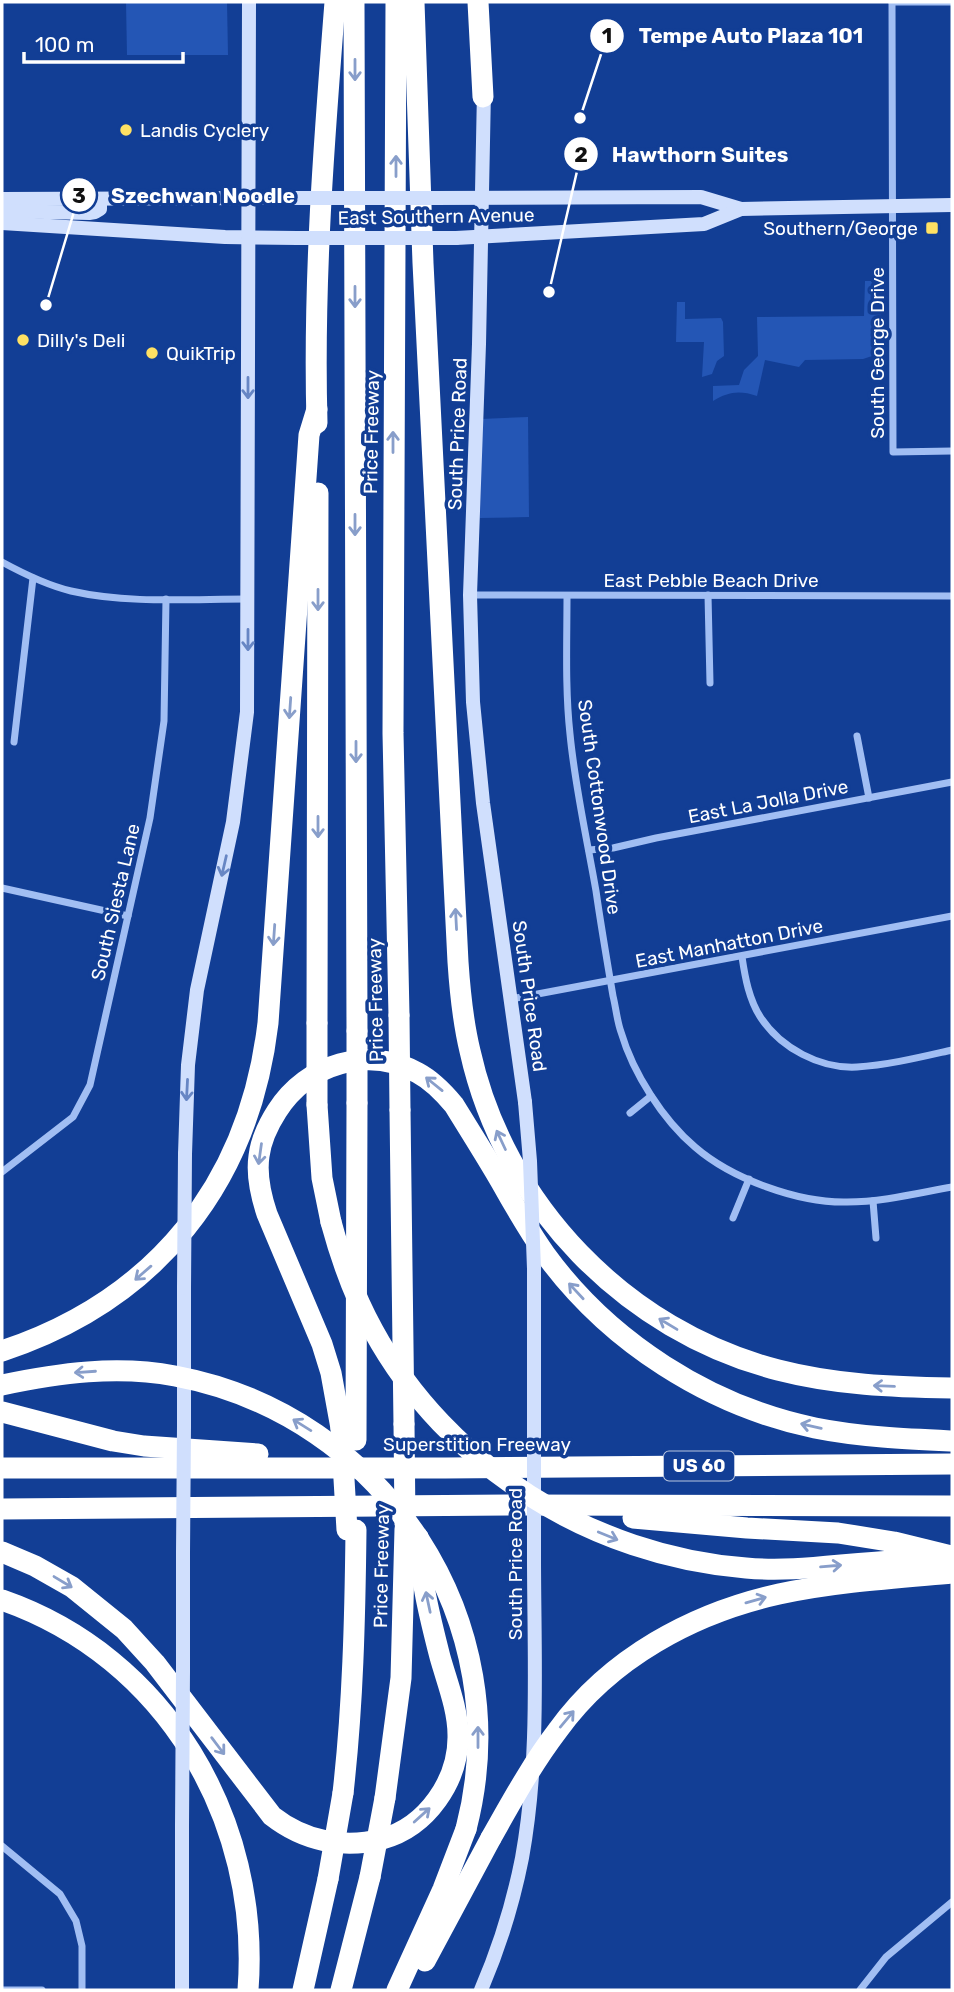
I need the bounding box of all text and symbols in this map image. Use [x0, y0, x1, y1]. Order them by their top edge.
callout: Tempe Auto Plaza 101 [590, 15, 878, 57]
scale bar [24, 21, 184, 65]
text: 1 [602, 23, 612, 48]
text: Tempe Auto Plaza 101 [639, 23, 863, 48]
text: 100 m [35, 32, 94, 57]
one-way arrow [348, 58, 362, 81]
place label: Landis Cyclery [140, 119, 269, 142]
marker: Landis Cyclery [118, 122, 134, 138]
callout: Hawthorn Suites [563, 133, 803, 175]
text: 2 [574, 142, 588, 167]
text: Hawthorn Suites [612, 142, 788, 167]
one-way arrow [389, 155, 403, 178]
callout: Szechwan Noodle [62, 174, 309, 216]
text: 3 [72, 183, 86, 208]
text: Szechwan Noodle [111, 183, 295, 208]
street label: East Southern Avenue [337, 203, 535, 230]
place label: Southern/George [763, 217, 918, 240]
marker: Southern/George [924, 220, 940, 236]
street label: South George Drive [866, 267, 889, 439]
one-way arrow [349, 286, 362, 309]
place label: Dilly's Deli [37, 329, 125, 352]
marker: Dilly's Deli [15, 332, 31, 348]
place label: QuikTrip [166, 342, 236, 365]
marker: QuikTrip [144, 345, 160, 361]
street label: South Price Road [443, 357, 472, 511]
street label: Price Freeway [359, 370, 384, 494]
one-way arrow [241, 376, 255, 399]
one-way arrow [386, 431, 400, 454]
one-way arrow [348, 513, 362, 536]
street label: East Pebble Beach Drive [603, 569, 819, 592]
one-way arrow [311, 588, 325, 611]
one-way arrow [241, 628, 255, 651]
one-way arrow [283, 696, 296, 719]
street label: South Cottonwood Drive [573, 698, 626, 916]
one-way arrow [349, 741, 363, 764]
street label: East La Jolla Drive [686, 775, 850, 828]
one-way arrow [311, 816, 325, 839]
street label: South Siesta Lane [86, 821, 145, 983]
one-way arrow [217, 854, 230, 876]
one-way arrow [449, 908, 462, 931]
street label: East Manhatton Drive [633, 914, 825, 973]
street label: South Price Road [507, 919, 552, 1073]
one-way arrow [267, 923, 280, 946]
street label: Price Freeway [363, 938, 388, 1062]
one-way arrow [425, 1076, 443, 1092]
one-way arrow [180, 1078, 193, 1100]
one-way arrow [494, 1130, 508, 1151]
one-way arrow [253, 1142, 266, 1165]
one-way arrow [134, 1264, 152, 1280]
one-way arrow [567, 1283, 584, 1300]
one-way arrow [658, 1317, 678, 1331]
one-way arrow [74, 1366, 96, 1379]
one-way arrow [873, 1380, 896, 1393]
one-way arrow [293, 1417, 312, 1432]
one-way arrow [801, 1419, 823, 1432]
street label: Superstition Freeway [383, 1433, 571, 1456]
road number: US 60 [664, 1451, 734, 1480]
street label: South Price Road [504, 1488, 527, 1640]
street label: Price Freeway [369, 1504, 394, 1628]
one-way arrow [596, 1531, 618, 1544]
one-way arrow [819, 1559, 842, 1572]
one-way arrow [53, 1575, 73, 1589]
one-way arrow [420, 1591, 434, 1614]
one-way arrow [745, 1593, 767, 1606]
one-way arrow [559, 1710, 575, 1728]
one-way arrow [471, 1726, 485, 1749]
one-way arrow [211, 1736, 225, 1755]
one-way arrow [412, 1807, 430, 1823]

